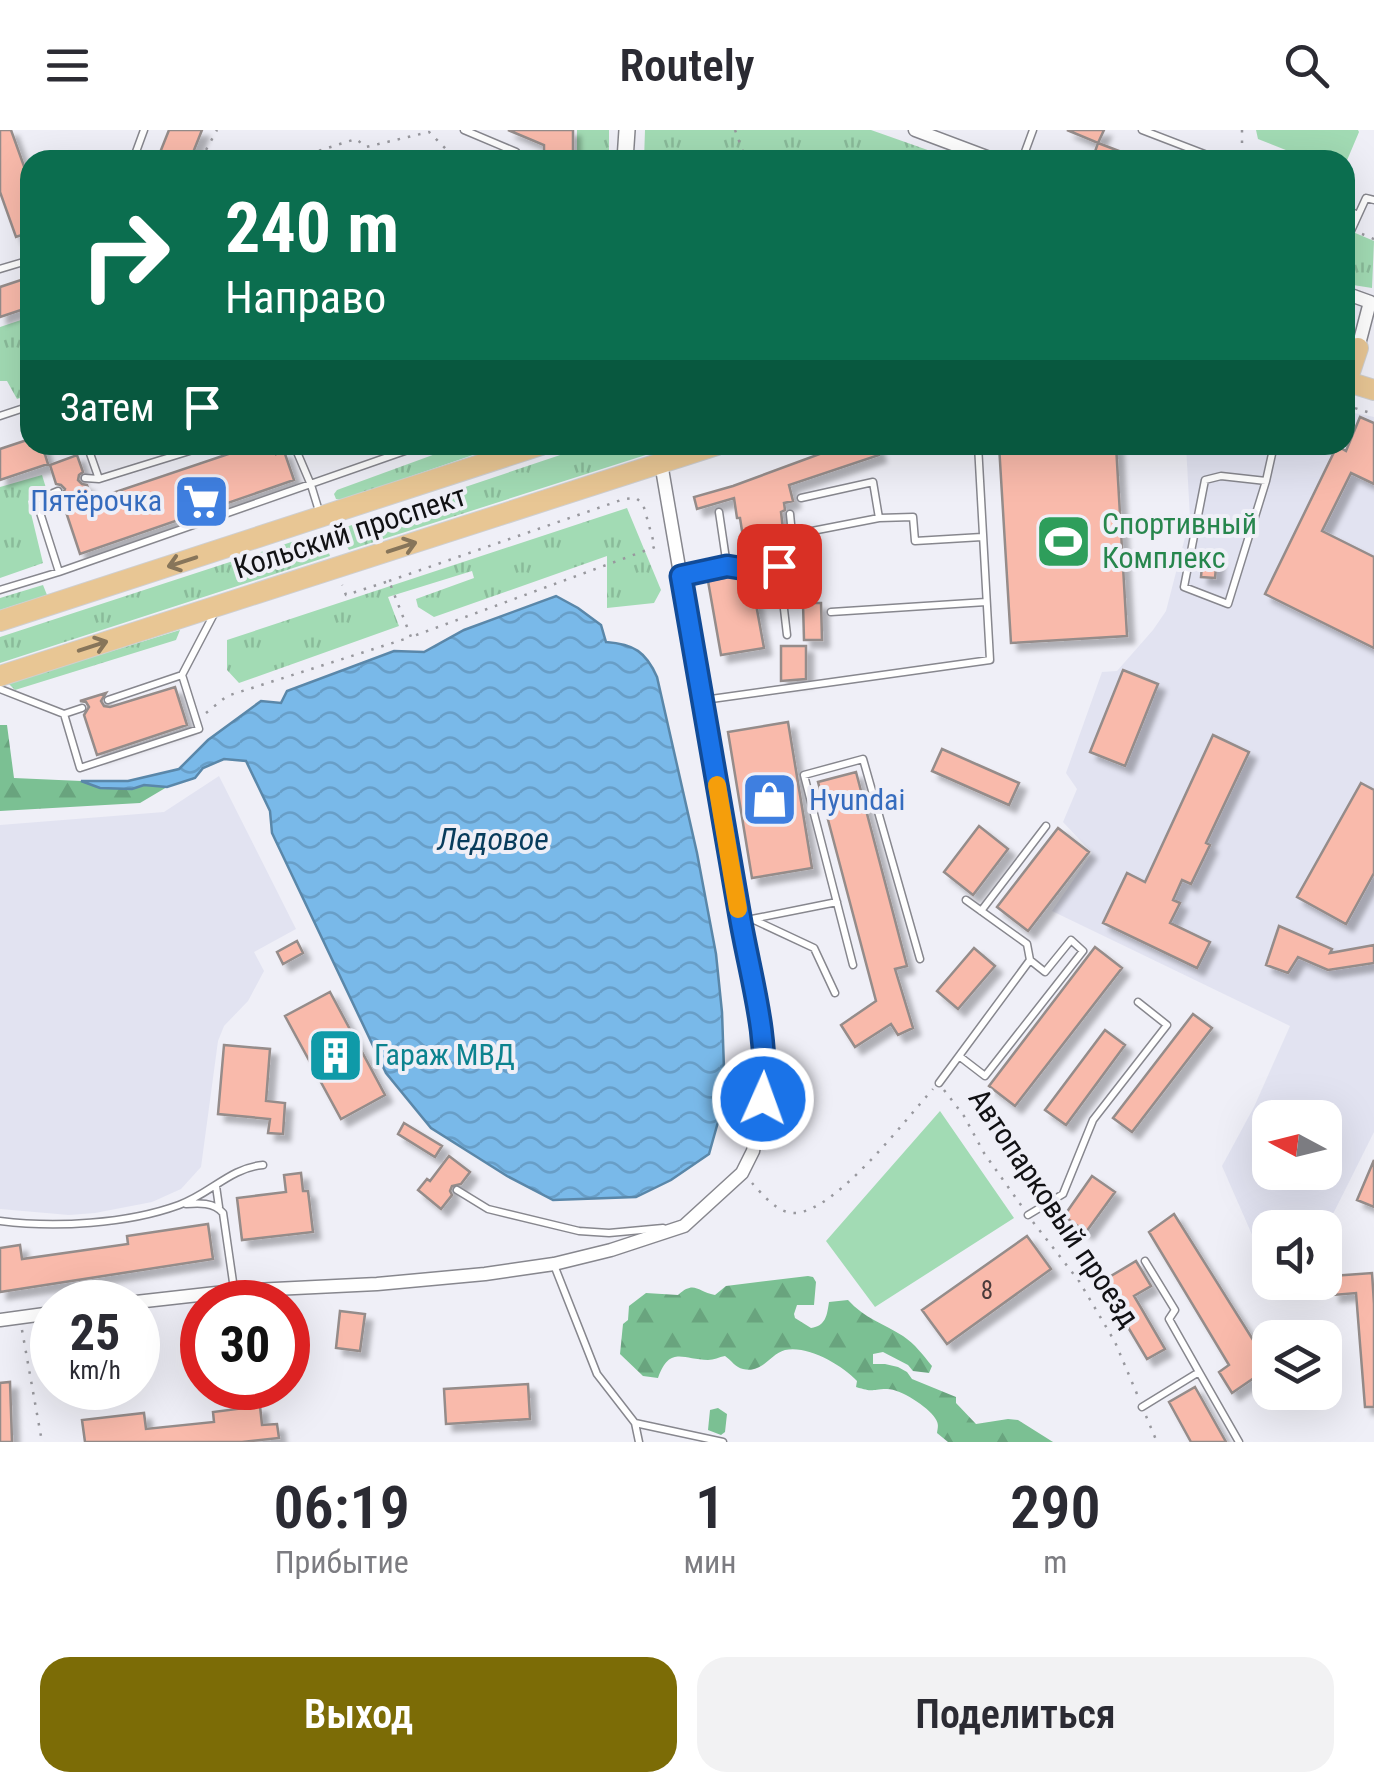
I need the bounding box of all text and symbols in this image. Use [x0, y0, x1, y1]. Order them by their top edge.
icon: menu [40, 38, 95, 93]
icon: search [1279, 38, 1334, 93]
text: Routely [619, 39, 755, 92]
text: 240 m [225, 187, 399, 269]
icon: right [60, 190, 190, 320]
text: Направо [225, 271, 386, 324]
icon: arrive [175, 380, 230, 435]
text: Затем [60, 386, 155, 430]
supermarket icon: Пятёрочка [171, 471, 231, 531]
street label: Кольский проспект [229, 477, 470, 586]
place label: Пятёрочка [30, 483, 162, 518]
place label: Спортивный Комплекс [1102, 506, 1257, 575]
sports icon: Спортивный Комплекс [1033, 511, 1093, 571]
pin [737, 524, 822, 609]
one-way arrow [386, 537, 418, 555]
icon: arrive [752, 539, 807, 594]
one-way arrow [167, 554, 199, 572]
one-way arrow [77, 635, 108, 653]
shop icon: Hyundai [740, 770, 800, 830]
place label: Hyundai [809, 782, 905, 817]
water label: Ледовое [436, 820, 549, 858]
building icon: Гараж МВД [305, 1025, 365, 1085]
place label: Гараж МВД [374, 1037, 515, 1072]
position arrow [711, 1047, 815, 1151]
street label: Автопарковый проезд [962, 1082, 1147, 1333]
north arrow [1252, 1100, 1342, 1190]
map controls [1252, 1100, 1342, 1410]
button: sound [1252, 1210, 1342, 1300]
house number: 8 [981, 1276, 993, 1305]
speed limit sign: 30 [180, 1280, 310, 1410]
text: 25 [70, 1304, 120, 1362]
button: layers [1252, 1320, 1342, 1410]
text: km/h [69, 1356, 121, 1385]
text: 06:19 [273, 1472, 410, 1543]
text: 1 [695, 1472, 725, 1543]
text: 290 [1010, 1472, 1101, 1543]
text: Прибытие [275, 1543, 409, 1581]
text: мин [683, 1543, 737, 1581]
text: m [1043, 1543, 1067, 1581]
button: Выход [40, 1657, 677, 1772]
button: Поделиться [697, 1657, 1334, 1772]

